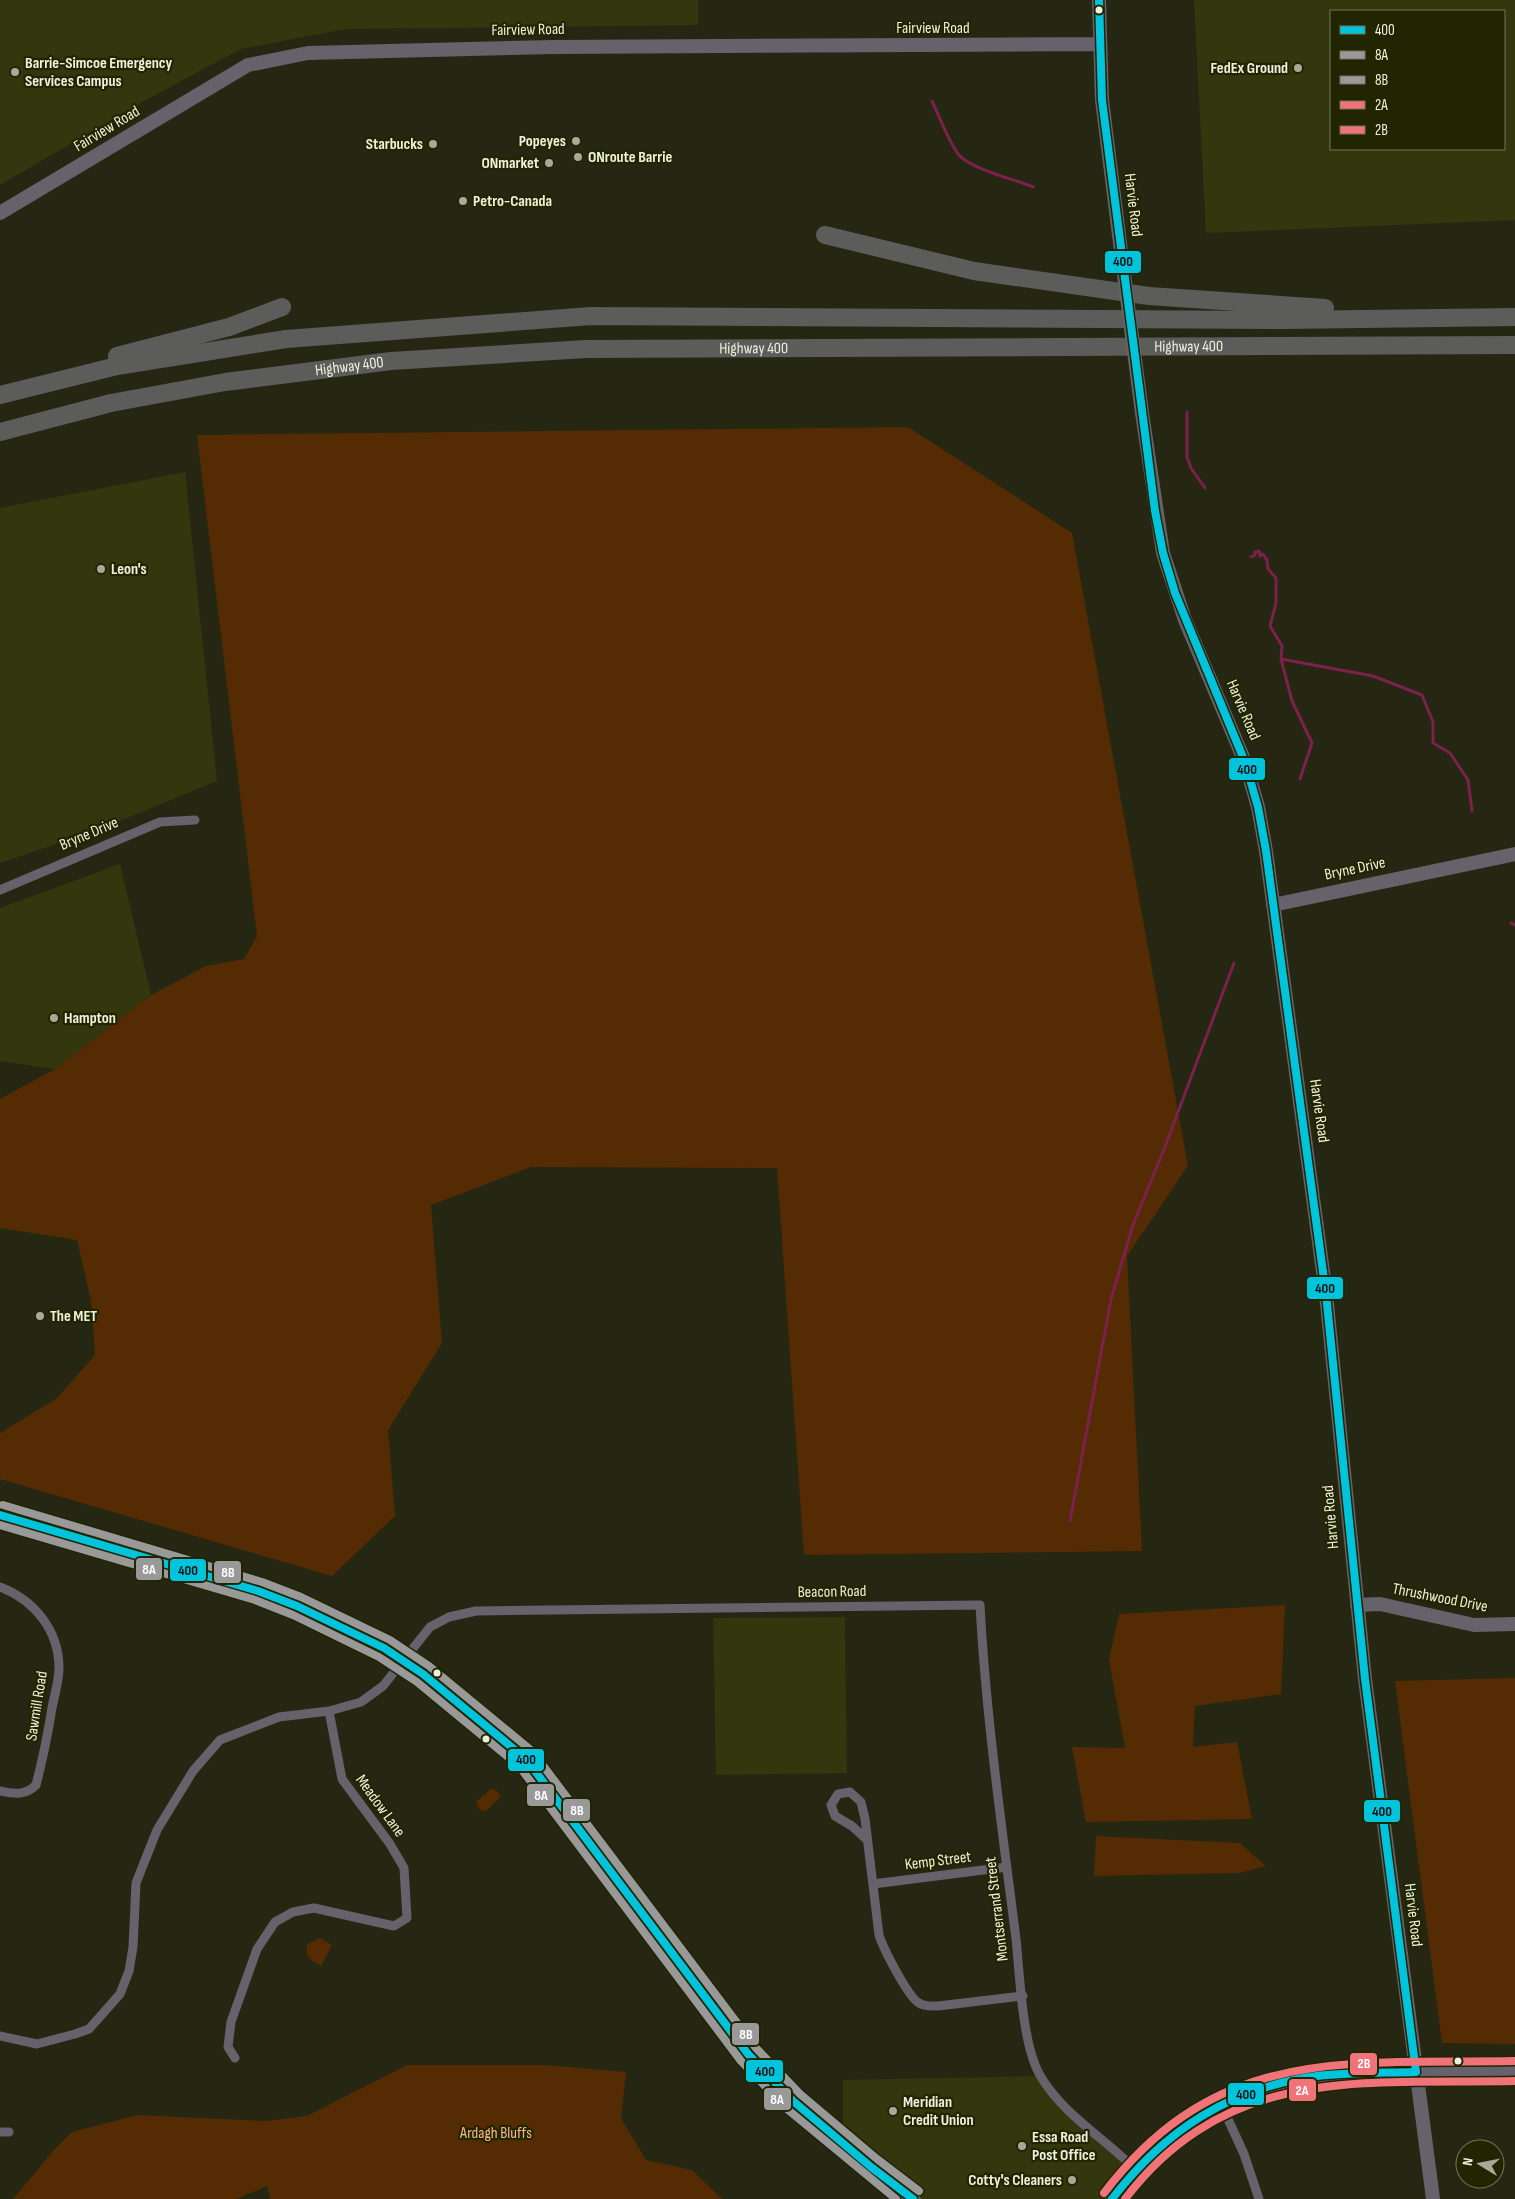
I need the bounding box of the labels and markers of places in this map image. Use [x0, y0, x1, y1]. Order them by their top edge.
unlabelled marker [1094, 5, 1104, 15]
place label: Barrie-Simcoe Emergency Services Campus [25, 54, 173, 91]
place label: FedEx Ground [1210, 59, 1288, 78]
marker: FedEx Ground [1292, 62, 1304, 74]
marker: Barrie-Simcoe Emergency Services Campus [9, 66, 21, 78]
place label: Popeyes [519, 132, 566, 151]
place label: Starbucks [366, 135, 423, 154]
marker: Popeyes [570, 135, 582, 147]
marker: Starbucks [427, 138, 439, 150]
place label: ONroute Barrie [588, 148, 672, 167]
marker: ONroute Barrie [572, 151, 584, 163]
place label: ONmarket [481, 154, 539, 173]
marker: ONmarket [543, 157, 555, 169]
place label: Petro-Canada [473, 192, 552, 211]
marker: Petro-Canada [457, 195, 469, 207]
place label: Leon's [111, 560, 147, 579]
marker: Leon's [95, 563, 107, 575]
place label: Hampton [64, 1009, 116, 1028]
marker: Hampton [48, 1012, 60, 1024]
place label: The MET [50, 1307, 97, 1326]
marker: The MET [34, 1310, 46, 1322]
unlabelled marker [432, 1668, 442, 1678]
unlabelled marker [481, 1734, 491, 1744]
unlabelled marker [1453, 2056, 1463, 2066]
place label: Meridian Credit Union [903, 2093, 974, 2130]
marker: Meridian Credit Union [887, 2105, 899, 2117]
place label: Essa Road Post Office [1032, 2128, 1096, 2165]
marker: Essa Road Post Office [1016, 2140, 1028, 2152]
place label: Cotty's Cleaners [968, 2171, 1062, 2190]
marker: Cotty's Cleaners [1066, 2174, 1078, 2186]

